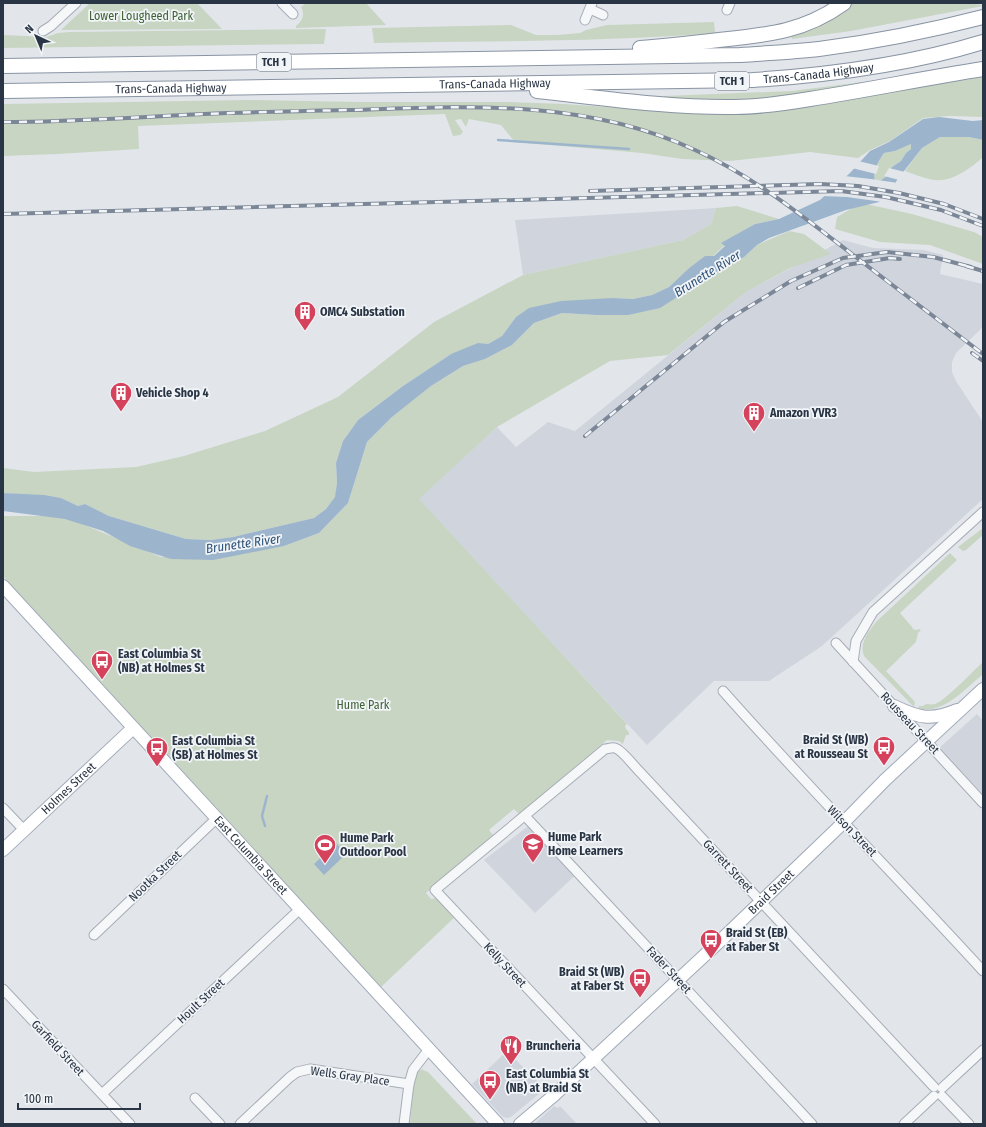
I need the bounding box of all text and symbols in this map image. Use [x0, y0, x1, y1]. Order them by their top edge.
park label: Lower Lougheed Park [89, 9, 193, 23]
north arrow [16, 16, 56, 56]
text: N [23, 22, 36, 36]
road number: TCH 1 [257, 53, 291, 71]
street label: Trans-Canada Highway [763, 60, 875, 86]
road number: TCH 1 [715, 72, 749, 90]
street label: Trans-Canada Highway [439, 76, 551, 92]
street label: Trans-Canada Highway [115, 81, 227, 96]
water label: Brunette River [671, 247, 744, 300]
building icon: OMC4 Substation [292, 299, 318, 332]
place label: OMC4 Substation [320, 305, 405, 319]
building icon: Vehicle Shop 4 [108, 380, 134, 413]
place label: Vehicle Shop 4 [135, 386, 209, 400]
building icon: Amazon YVR3 [741, 400, 767, 433]
place label: Amazon YVR3 [769, 406, 837, 420]
water label: Brunette River [205, 531, 282, 556]
place label: East Columbia St (NB) at Holmes St [118, 647, 205, 675]
bus stop icon: East Columbia St (NB) at Holmes St [89, 648, 115, 681]
street label: Rousseau Street [878, 689, 942, 757]
park label: Hume Park [337, 698, 390, 712]
place label: Braid St (WB) at Rousseau St [795, 733, 869, 761]
place label: East Columbia St (SB) at Holmes St [172, 734, 258, 762]
bus stop icon: Braid St (WB) at Rousseau St [871, 734, 897, 767]
bus stop icon: East Columbia St (SB) at Holmes St [144, 735, 170, 768]
street label: Holmes Street [39, 760, 99, 817]
street label: Wilson Street [824, 803, 880, 859]
street label: East Columbia Street [211, 813, 290, 898]
place label: Hume Park Home Learners [548, 830, 624, 858]
place label: Hume Park Outdoor Pool [340, 831, 407, 859]
school or university icon: Hume Park Home Learners [520, 831, 546, 864]
sports icon: Hume Park Outdoor Pool [312, 832, 338, 865]
street label: Garrett Street [700, 837, 756, 895]
street label: Nootka Street [126, 847, 184, 904]
street label: Braid Street [745, 867, 797, 917]
place label: Braid St (EB) at Faber St [726, 926, 788, 954]
bus stop icon: Braid St (EB) at Faber St [698, 927, 724, 960]
street label: Kelly Street [481, 940, 529, 990]
street label: Fader Street [644, 944, 694, 997]
place label: Braid St (WB) at Faber St [559, 965, 625, 993]
bus stop icon: Braid St (WB) at Faber St [627, 966, 653, 999]
street label: Hoult Street [175, 976, 228, 1026]
street label: Garfield Street [29, 1017, 87, 1079]
restaurant icon: Bruncheria [498, 1033, 524, 1066]
place label: Bruncheria [526, 1039, 581, 1053]
street label: Wells Gray Place [310, 1064, 390, 1088]
place label: East Columbia St (NB) at Braid St [506, 1067, 590, 1095]
bus stop icon: East Columbia St (NB) at Braid St [477, 1068, 503, 1101]
scale bar [18, 1085, 140, 1111]
text: 100 m [24, 1092, 53, 1106]

